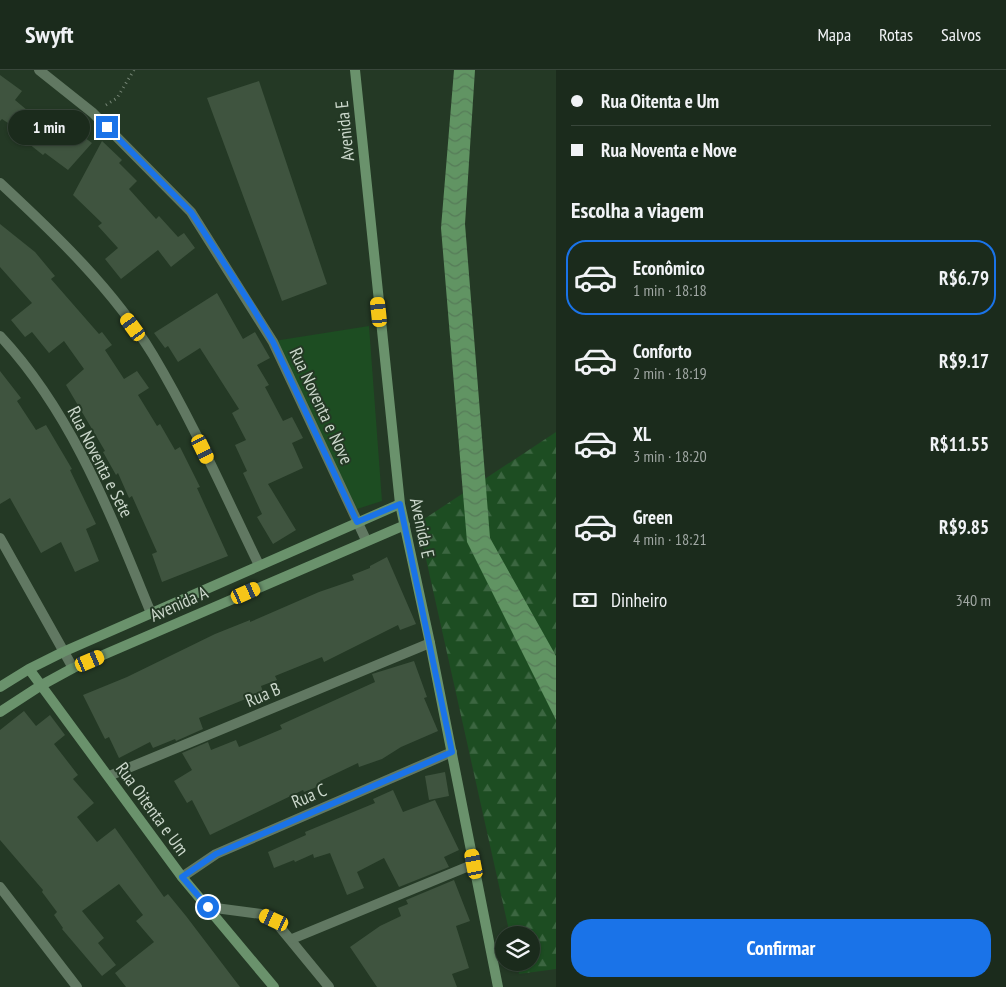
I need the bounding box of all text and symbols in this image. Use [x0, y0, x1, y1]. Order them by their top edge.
text: Swyft [25, 19, 74, 50]
text: Mapa [817, 23, 851, 46]
text: Rotas [879, 23, 913, 46]
text: Salvos [941, 23, 981, 46]
text: Rua Oitenta e Um [601, 89, 719, 113]
street label: Avenida E [330, 100, 359, 162]
callout: 1 min [7, 110, 90, 144]
route end [96, 116, 118, 138]
text: 1 min [33, 117, 65, 137]
text: Rua Noventa e Nove [601, 138, 737, 162]
text: Escolha a viagem [571, 196, 704, 224]
icon: car [573, 255, 618, 300]
text: Econômico [633, 256, 705, 280]
text: R$6.79 [939, 266, 989, 290]
text: 1 min · 18:18 [633, 280, 707, 300]
car [369, 296, 388, 328]
car [118, 310, 147, 344]
icon: car [573, 338, 618, 383]
text: Conforto [633, 339, 692, 363]
street label: Rua Noventa e Nove [284, 344, 358, 468]
text: R$9.17 [939, 349, 989, 373]
text: 2 min · 18:19 [633, 363, 707, 383]
street label: Rua Noventa e Sete [63, 402, 138, 521]
icon: car [573, 421, 618, 466]
text: XL [633, 422, 651, 446]
car [189, 432, 216, 466]
text: R$11.55 [930, 432, 989, 456]
text: 3 min · 18:20 [633, 446, 707, 466]
street label: Avenida E [405, 496, 440, 560]
icon: car [573, 504, 618, 549]
text: Green [633, 505, 673, 529]
text: R$9.85 [939, 515, 989, 539]
text: 4 min · 18:21 [633, 529, 707, 549]
street label: Avenida A [146, 580, 212, 626]
car [229, 580, 262, 606]
icon: cash [571, 586, 599, 614]
text: Dinheiro [611, 588, 667, 612]
text: 340 m [956, 590, 991, 610]
car [73, 648, 106, 674]
street label: Rua B [242, 677, 284, 712]
street label: Rua Oitenta e Um [111, 758, 194, 860]
street label: Rua C [288, 778, 330, 813]
car [463, 848, 484, 880]
route start [197, 896, 219, 918]
car [257, 907, 290, 933]
button: Confirmar [571, 919, 991, 977]
map controls [495, 926, 540, 971]
button: layers [495, 926, 540, 971]

